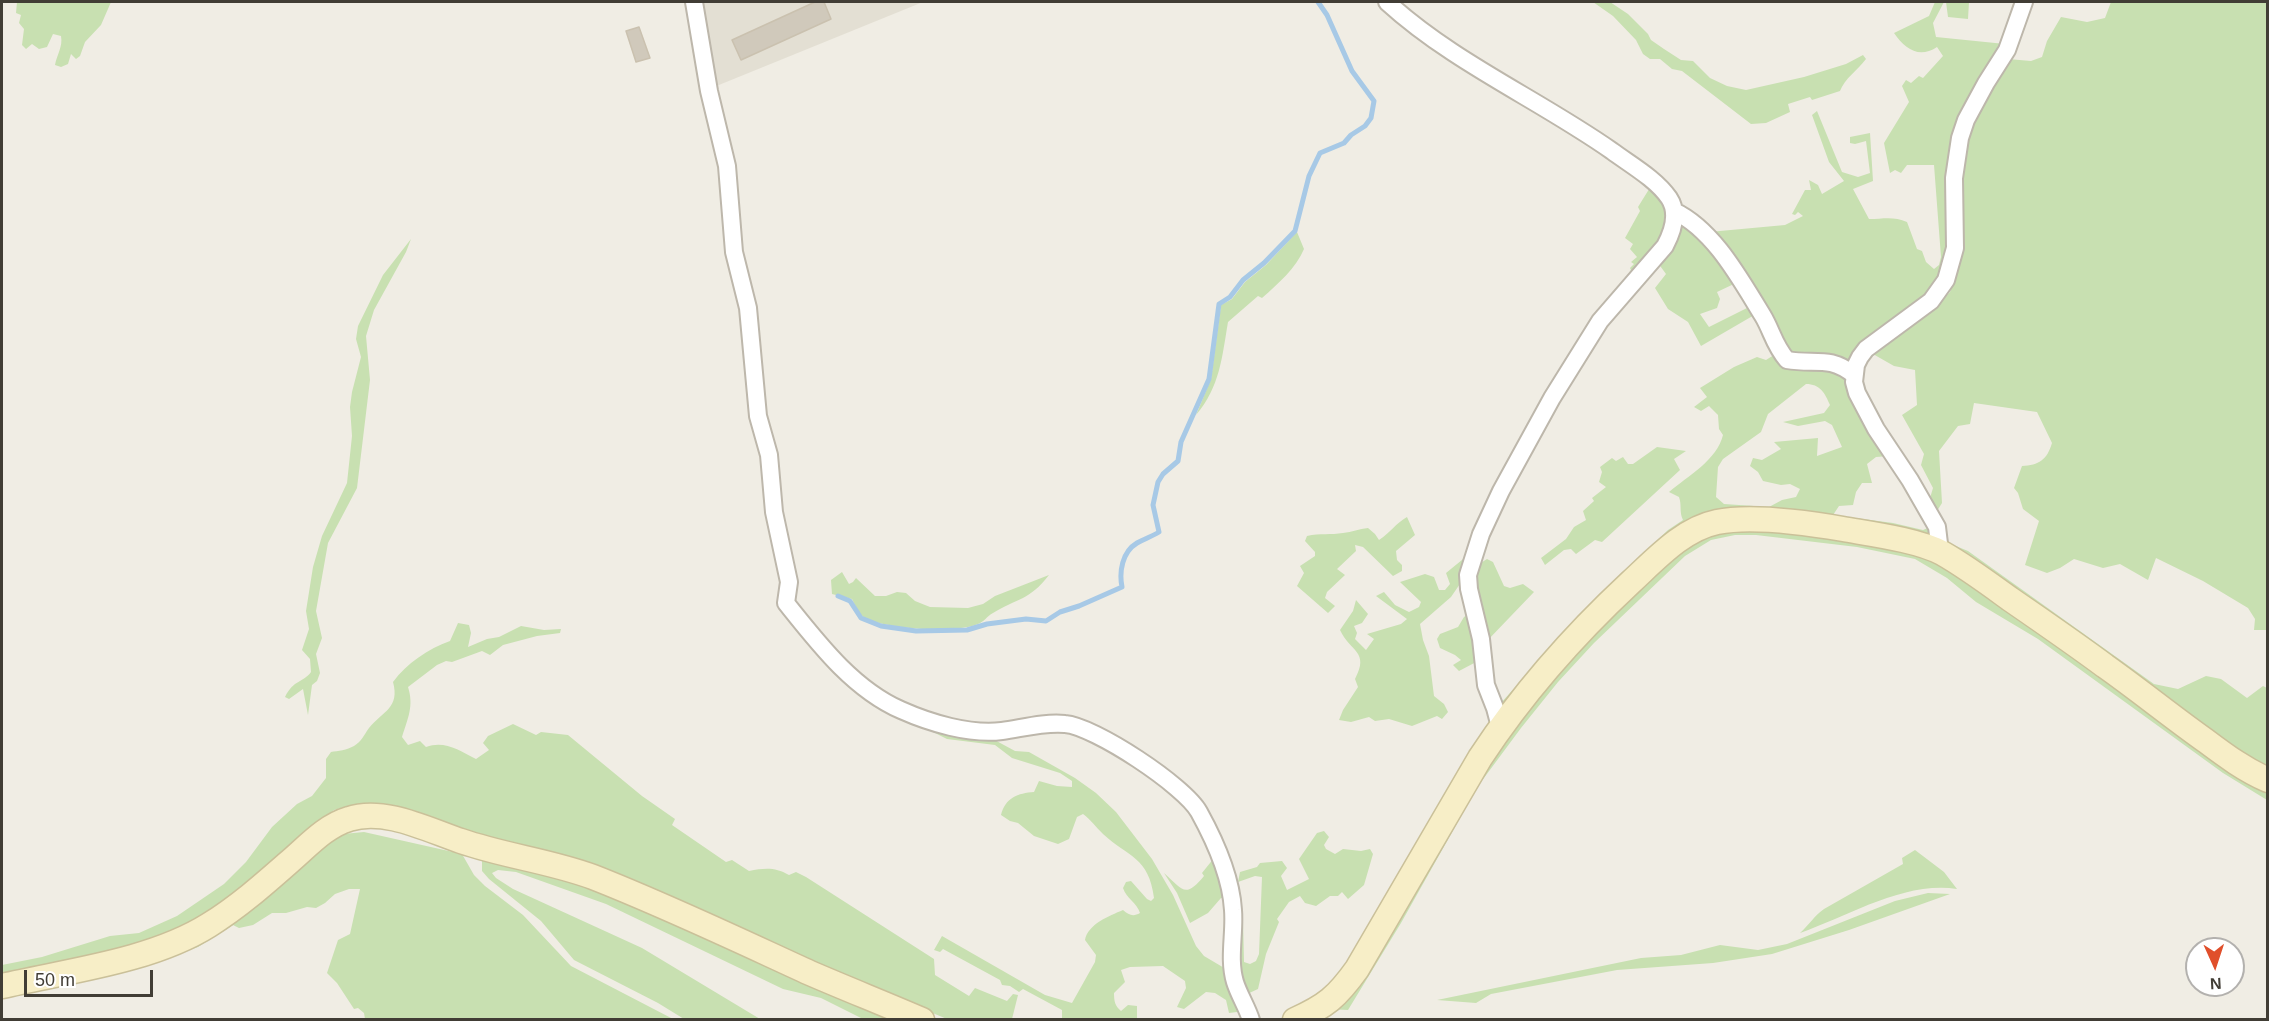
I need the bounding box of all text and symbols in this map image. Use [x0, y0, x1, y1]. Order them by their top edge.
north arrow [2185, 937, 2245, 997]
scale bar [27, 958, 156, 996]
text: 50 m [35, 970, 75, 990]
text: N [2210, 975, 2222, 992]

